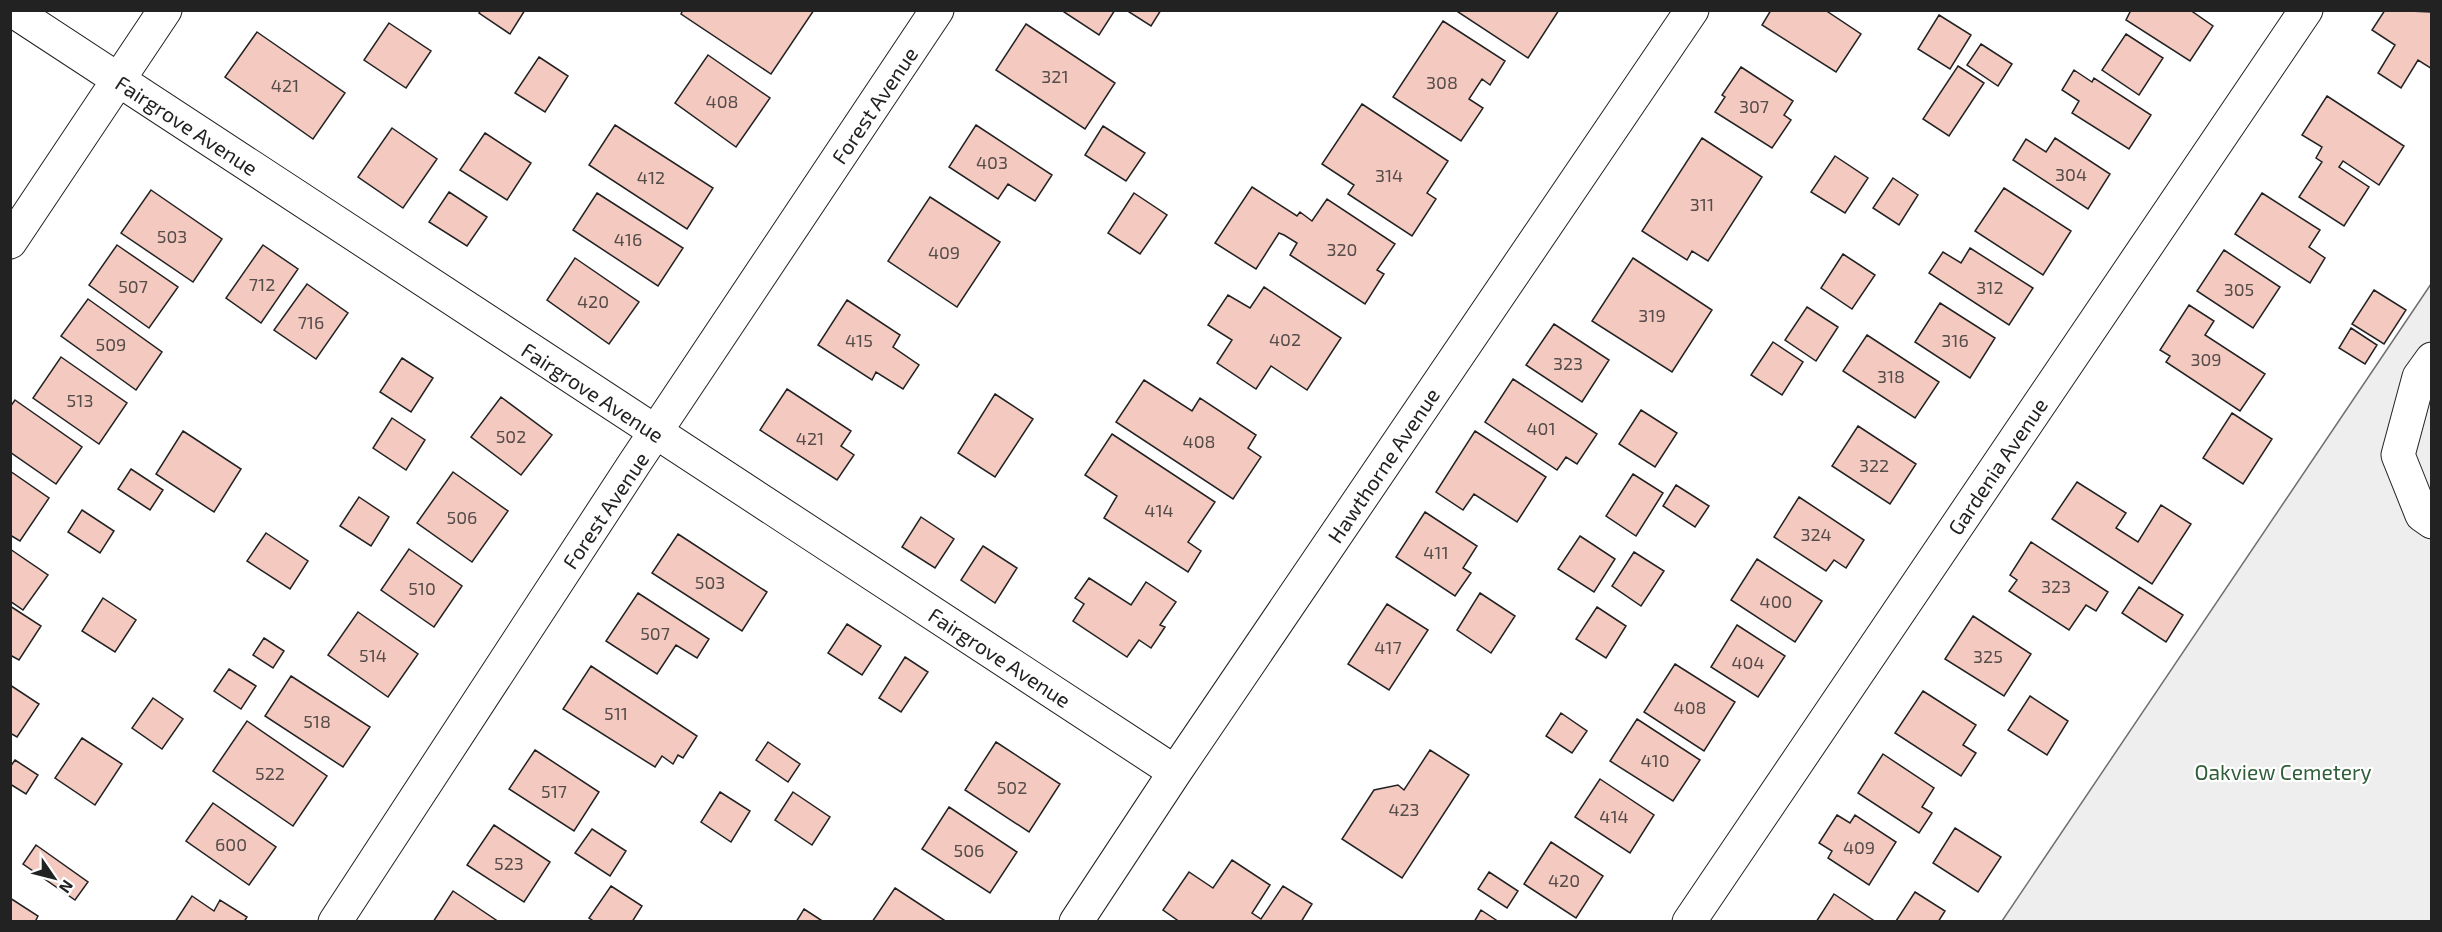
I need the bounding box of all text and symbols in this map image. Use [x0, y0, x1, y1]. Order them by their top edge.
street label: Forest Avenue [826, 42, 922, 168]
house number: 321 [1041, 65, 1069, 87]
street label: Fairgrove Avenue [111, 70, 263, 180]
house number: 308 [1426, 71, 1458, 93]
house number: 421 [271, 74, 299, 96]
house number: 408 [706, 90, 738, 112]
house number: 307 [1739, 95, 1769, 117]
house number: 403 [976, 151, 1008, 173]
house number: 304 [2055, 163, 2087, 185]
house number: 314 [1375, 164, 1403, 186]
house number: 412 [637, 166, 665, 188]
house number: 311 [1690, 193, 1714, 215]
house number: 503 [157, 225, 187, 247]
house number: 416 [614, 228, 642, 250]
house number: 320 [1327, 238, 1357, 260]
house number: 409 [928, 241, 960, 263]
house number: 712 [249, 273, 275, 295]
house number: 507 [118, 275, 148, 297]
house number: 312 [1976, 276, 2004, 298]
house number: 305 [2224, 278, 2254, 300]
house number: 420 [577, 290, 609, 312]
house number: 319 [1638, 304, 1666, 326]
house number: 716 [298, 311, 324, 333]
house number: 402 [1269, 328, 1301, 350]
house number: 415 [845, 329, 873, 351]
house number: 316 [1941, 329, 1969, 351]
house number: 509 [96, 333, 126, 355]
street label: Fairgrove Avenue [517, 337, 669, 447]
house number: 309 [2190, 348, 2222, 370]
house number: 323 [1553, 352, 1583, 374]
house number: 318 [1877, 365, 1905, 387]
street label: Hawthorne Avenue [1322, 383, 1444, 547]
house number: 513 [67, 389, 93, 411]
street label: Gardenia Avenue [1942, 393, 2052, 539]
house number: 401 [1526, 417, 1556, 439]
house number: 502 [496, 425, 526, 447]
house number: 421 [796, 427, 824, 449]
house number: 408 [1183, 430, 1215, 452]
street label: Forest Avenue [557, 447, 653, 573]
house number: 322 [1859, 454, 1889, 476]
house number: 414 [1144, 499, 1174, 521]
house number: 506 [447, 506, 477, 528]
house number: 324 [1800, 523, 1832, 545]
house number: 411 [1423, 541, 1449, 563]
house number: 503 [695, 571, 725, 593]
house number: 323 [2041, 575, 2071, 597]
house number: 510 [408, 577, 436, 599]
house number: 400 [1760, 590, 1792, 612]
street label: Fairgrove Avenue [924, 602, 1076, 712]
house number: 507 [640, 622, 670, 644]
house number: 417 [1374, 636, 1402, 658]
house number: 514 [359, 644, 387, 666]
house number: 325 [1973, 645, 2003, 667]
house number: 404 [1732, 651, 1765, 673]
house number: 408 [1674, 696, 1706, 718]
house number: 511 [604, 702, 628, 724]
house number: 518 [303, 710, 331, 732]
house number: 410 [1640, 749, 1670, 771]
park label: Oakview Cemetery [2194, 759, 2372, 784]
house number: 522 [255, 762, 285, 784]
house number: 502 [997, 776, 1027, 798]
house number: 517 [541, 780, 567, 802]
house number: 423 [1388, 798, 1420, 820]
house number: 414 [1599, 805, 1629, 827]
house number: 600 [215, 833, 247, 855]
house number: 409 [1843, 836, 1875, 858]
house number: 506 [954, 839, 984, 861]
north arrow [24, 848, 84, 908]
house number: 523 [494, 852, 524, 874]
house number: 420 [1548, 869, 1580, 891]
text: N [56, 877, 78, 897]

